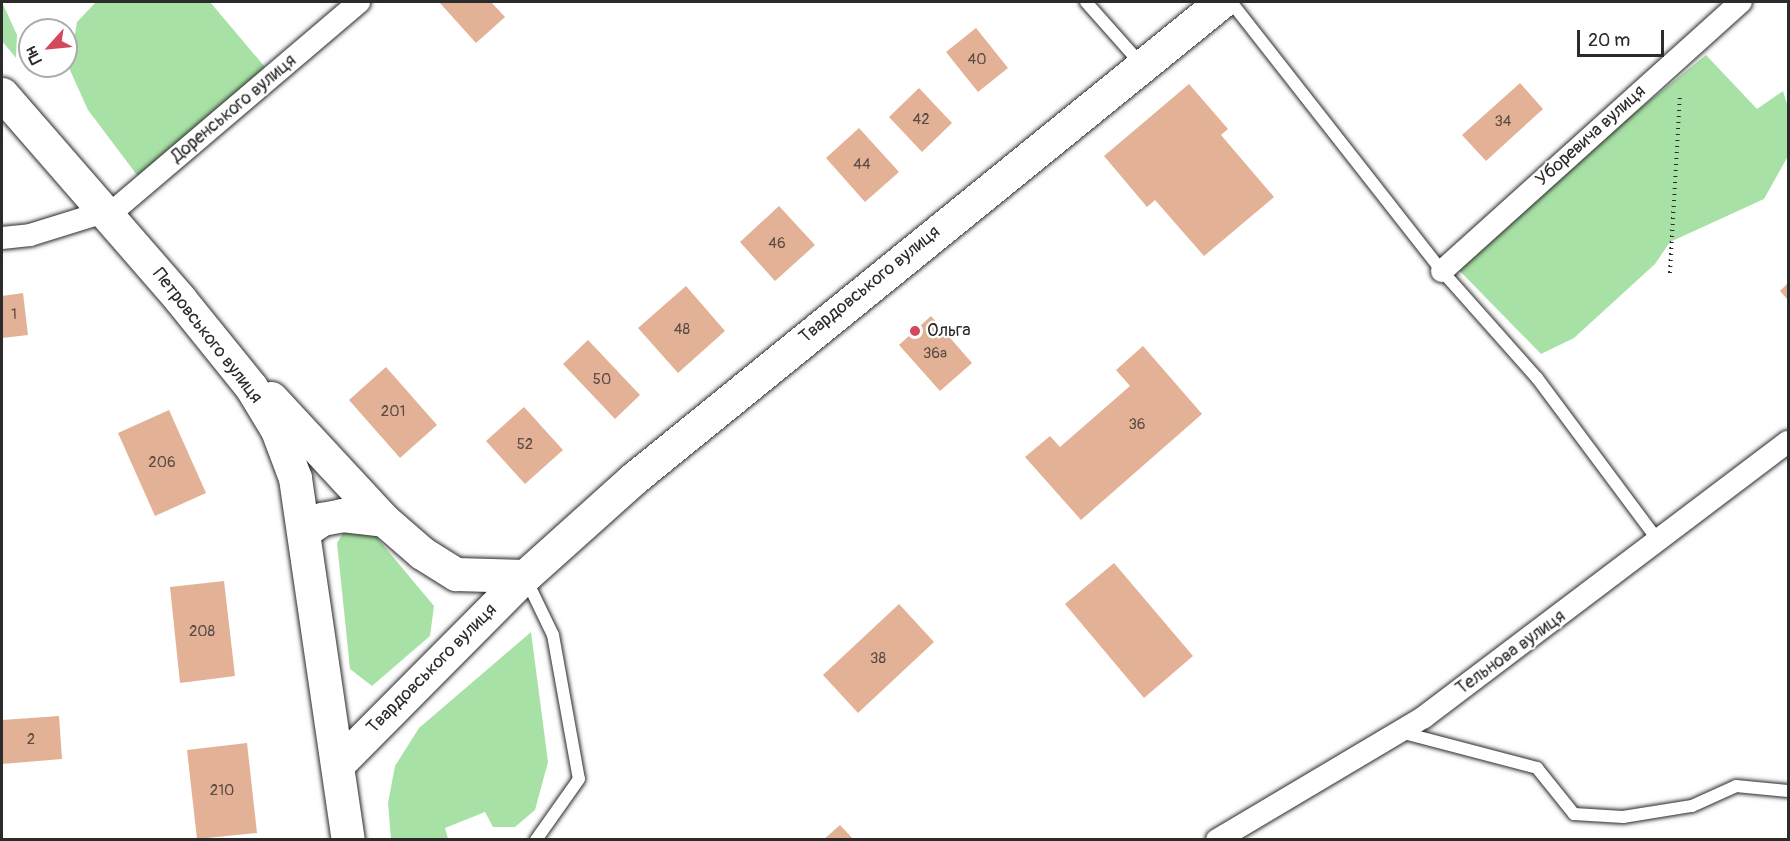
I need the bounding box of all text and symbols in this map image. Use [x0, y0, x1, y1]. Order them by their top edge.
north arrow [18, 18, 78, 78]
scale bar [1580, 18, 1667, 56]
text: 20 m [1588, 29, 1630, 52]
text: Пн [21, 43, 47, 68]
street label: Доренського вулиця [167, 50, 301, 168]
house number: 40 [968, 51, 986, 69]
street label: Уборевича вулиця [1532, 81, 1650, 191]
house number: 42 [912, 111, 930, 129]
house number: 34 [1494, 113, 1512, 131]
house number: 44 [853, 156, 871, 174]
street label: Твардовського вулиця [795, 222, 945, 348]
house number: 46 [768, 235, 786, 253]
street label: Петровського вулиця [148, 264, 266, 408]
house number: 1 [11, 306, 17, 324]
place label: Ольга [927, 320, 971, 342]
house number: 48 [674, 321, 690, 339]
marker: Ольга [908, 324, 922, 338]
house number: 36а [923, 345, 947, 363]
house number: 50 [593, 371, 611, 389]
house number: 201 [381, 403, 405, 421]
house number: 36 [1128, 416, 1146, 434]
house number: 52 [517, 436, 533, 454]
house number: 206 [148, 454, 176, 472]
street label: Твардовського вулиця [363, 600, 501, 738]
street label: Тельнова вулиця [1452, 606, 1570, 700]
house number: 208 [189, 623, 215, 641]
house number: 38 [870, 650, 886, 668]
house number: 2 [27, 731, 35, 749]
house number: 210 [210, 782, 234, 800]

